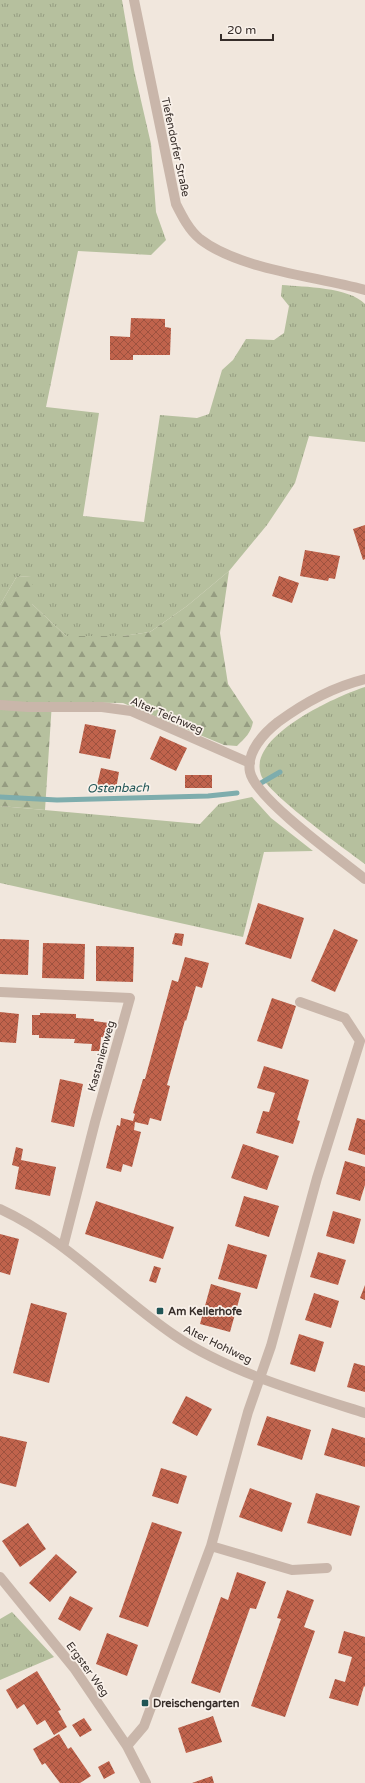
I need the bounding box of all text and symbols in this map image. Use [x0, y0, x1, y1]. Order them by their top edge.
scale bar [221, 16, 273, 42]
text: 20 m [227, 23, 256, 37]
street label: Tiefendorfer Straße [159, 96, 192, 198]
street label: Alter Teichweg [129, 694, 205, 737]
water label: Ostenbach [87, 780, 150, 796]
street label: Kastanienweg [85, 1019, 118, 1093]
place label: Am Kellerhofe [168, 1305, 243, 1318]
marker: Am Kellerhofe [155, 1306, 165, 1316]
street label: Alter Hohlweg [182, 1322, 254, 1367]
street label: Ergster Weg [63, 1639, 112, 1699]
place label: Dreischengarten [153, 1697, 240, 1711]
marker: Dreischengarten [140, 1698, 150, 1708]

